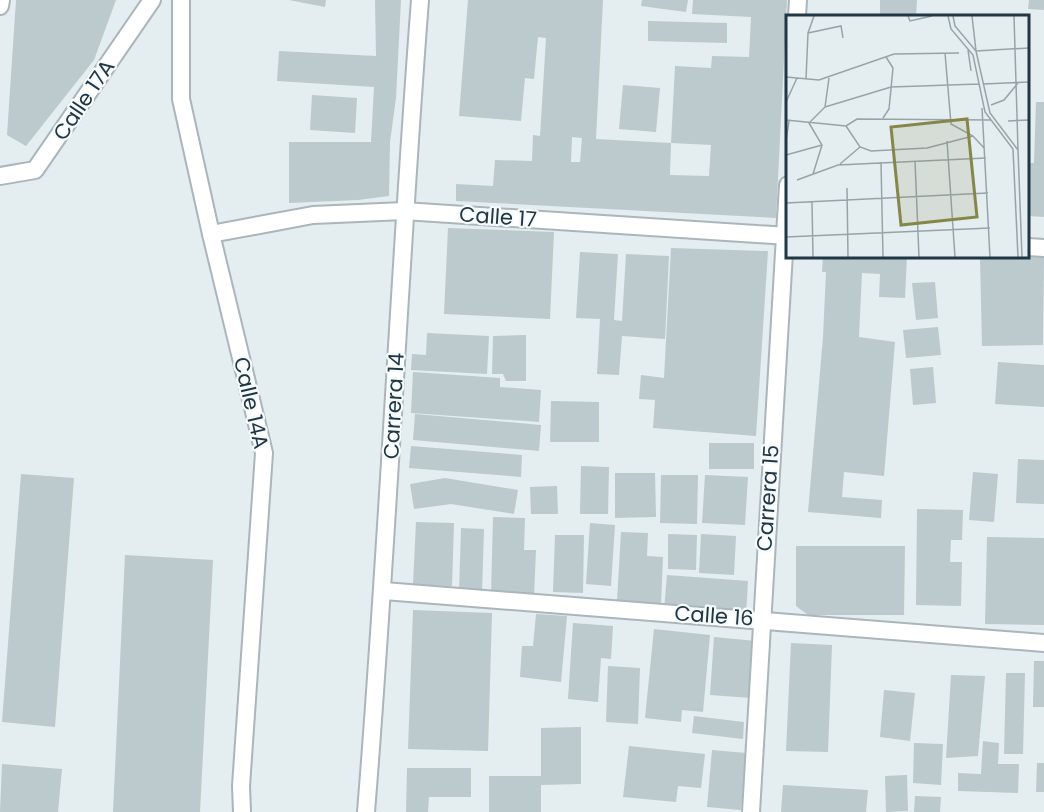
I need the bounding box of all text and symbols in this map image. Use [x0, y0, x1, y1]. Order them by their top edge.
inset map [786, 15, 1029, 258]
street label: Calle 17A [46, 54, 121, 146]
street label: Calle 17 [458, 199, 538, 234]
street label: Carrera 14 [376, 352, 411, 460]
street label: Calle 14A [227, 354, 276, 452]
street label: Carrera 15 [749, 444, 786, 552]
street label: Calle 16 [673, 598, 755, 633]

